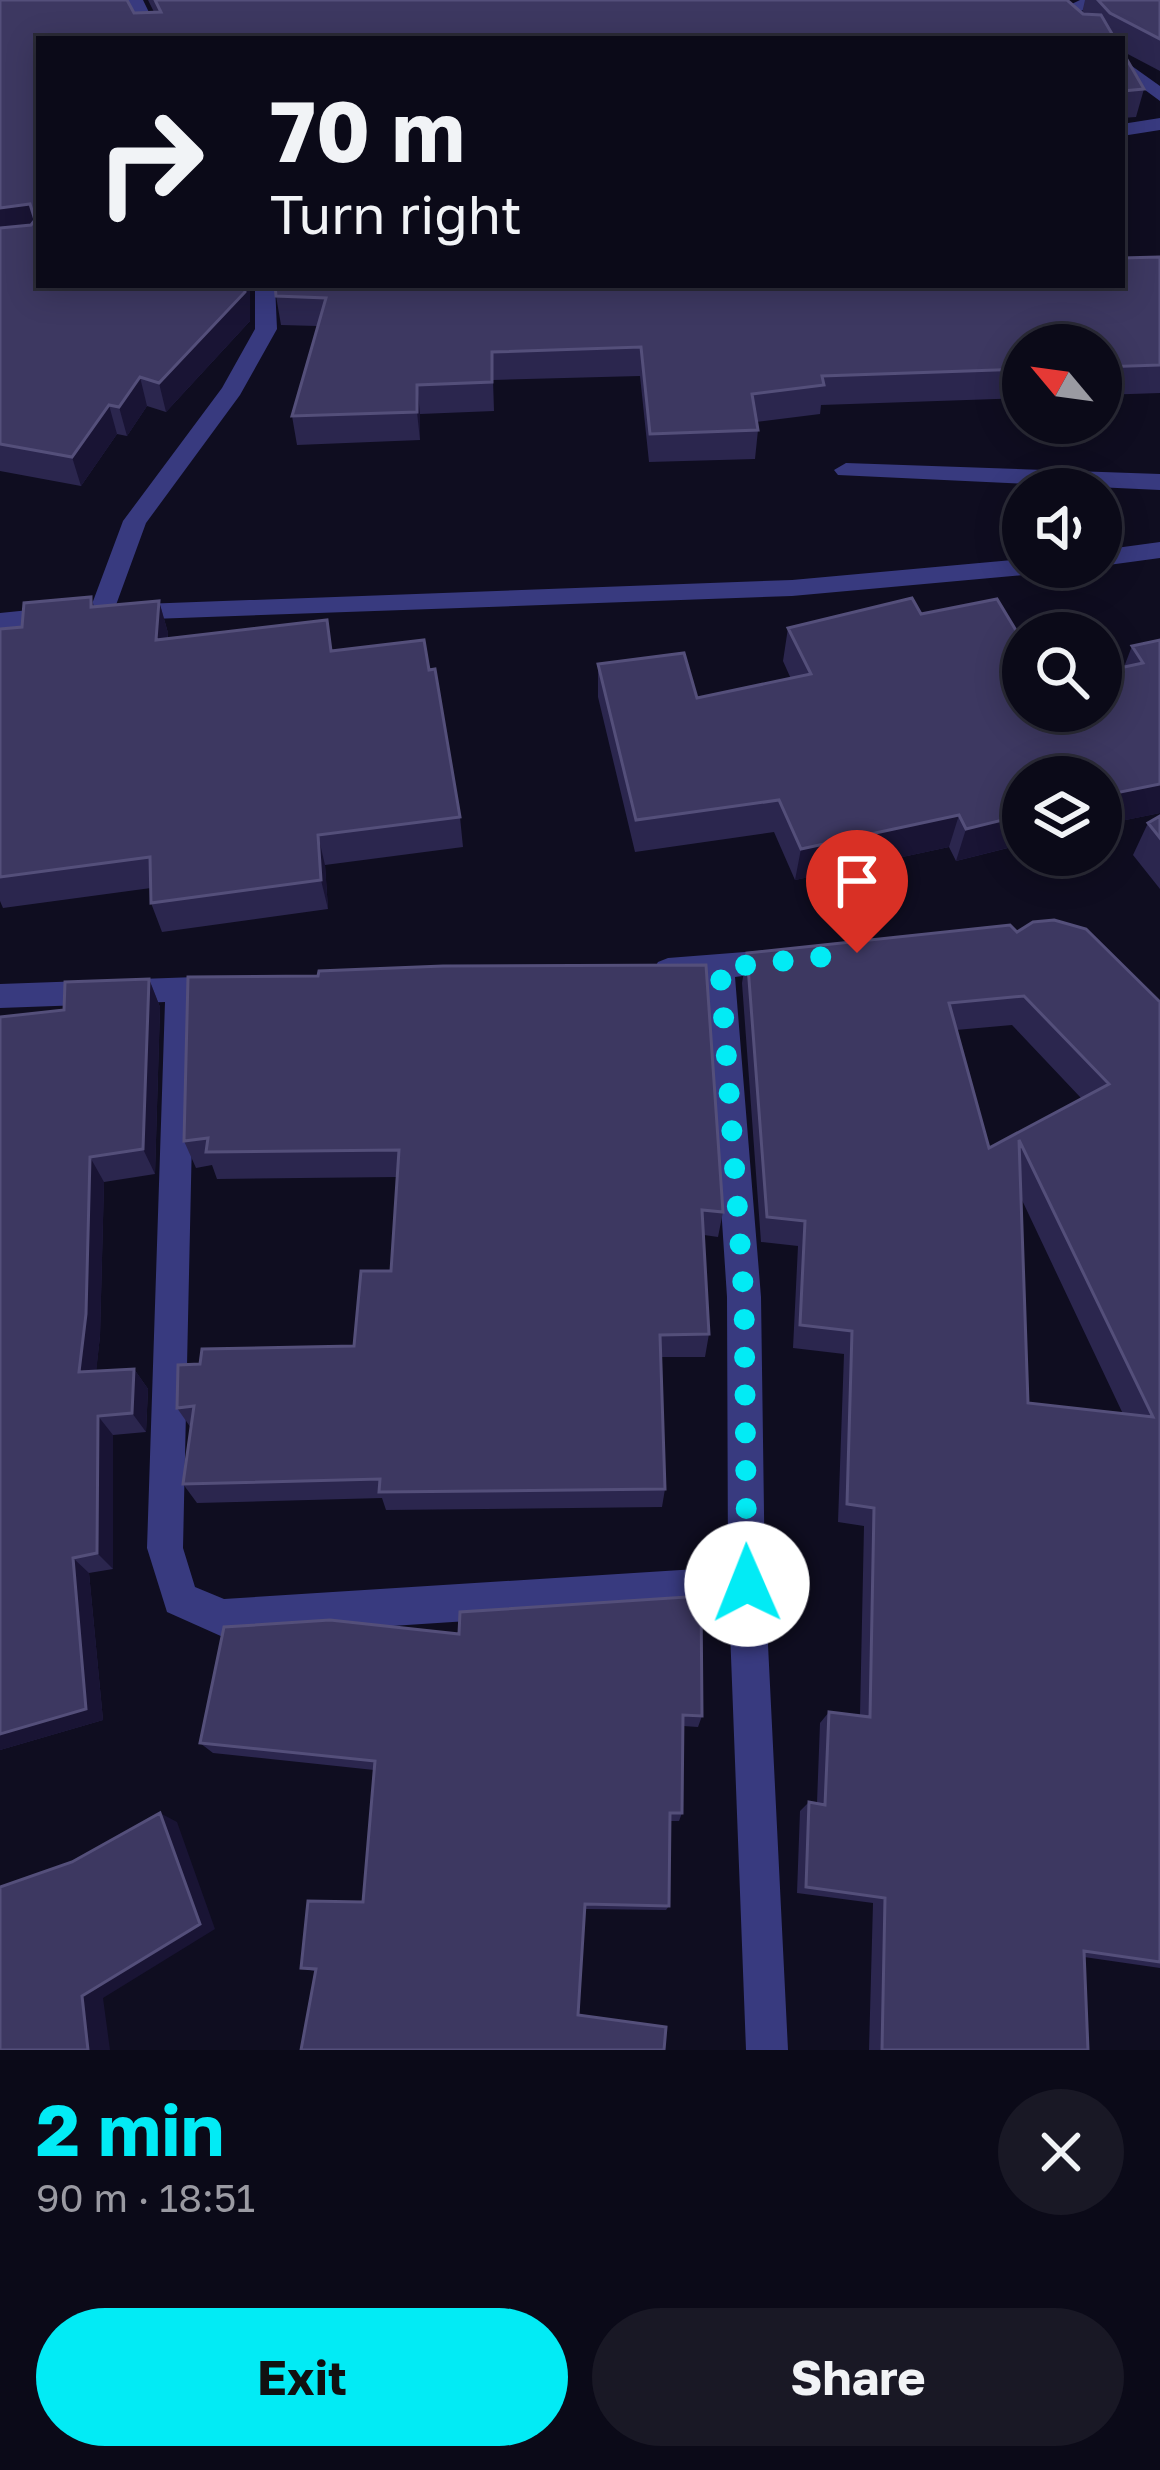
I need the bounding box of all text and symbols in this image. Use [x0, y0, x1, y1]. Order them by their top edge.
text: 70 m [270, 80, 465, 180]
icon: right [72, 84, 228, 240]
text: Turn right [270, 181, 522, 246]
north arrow [1002, 324, 1122, 444]
map controls [1002, 324, 1122, 876]
button: sound [1002, 468, 1122, 588]
button: search [1002, 612, 1122, 732]
button: layers [1002, 756, 1122, 876]
pin [806, 830, 908, 953]
icon: arrive [824, 848, 890, 914]
position arrow [684, 1521, 810, 1647]
text: 2 min [36, 2085, 224, 2172]
button: close [998, 2089, 1124, 2215]
text: 90 m · 18:51 [36, 2174, 255, 2221]
button: Exit [36, 2308, 568, 2446]
button: Share [592, 2308, 1124, 2446]

